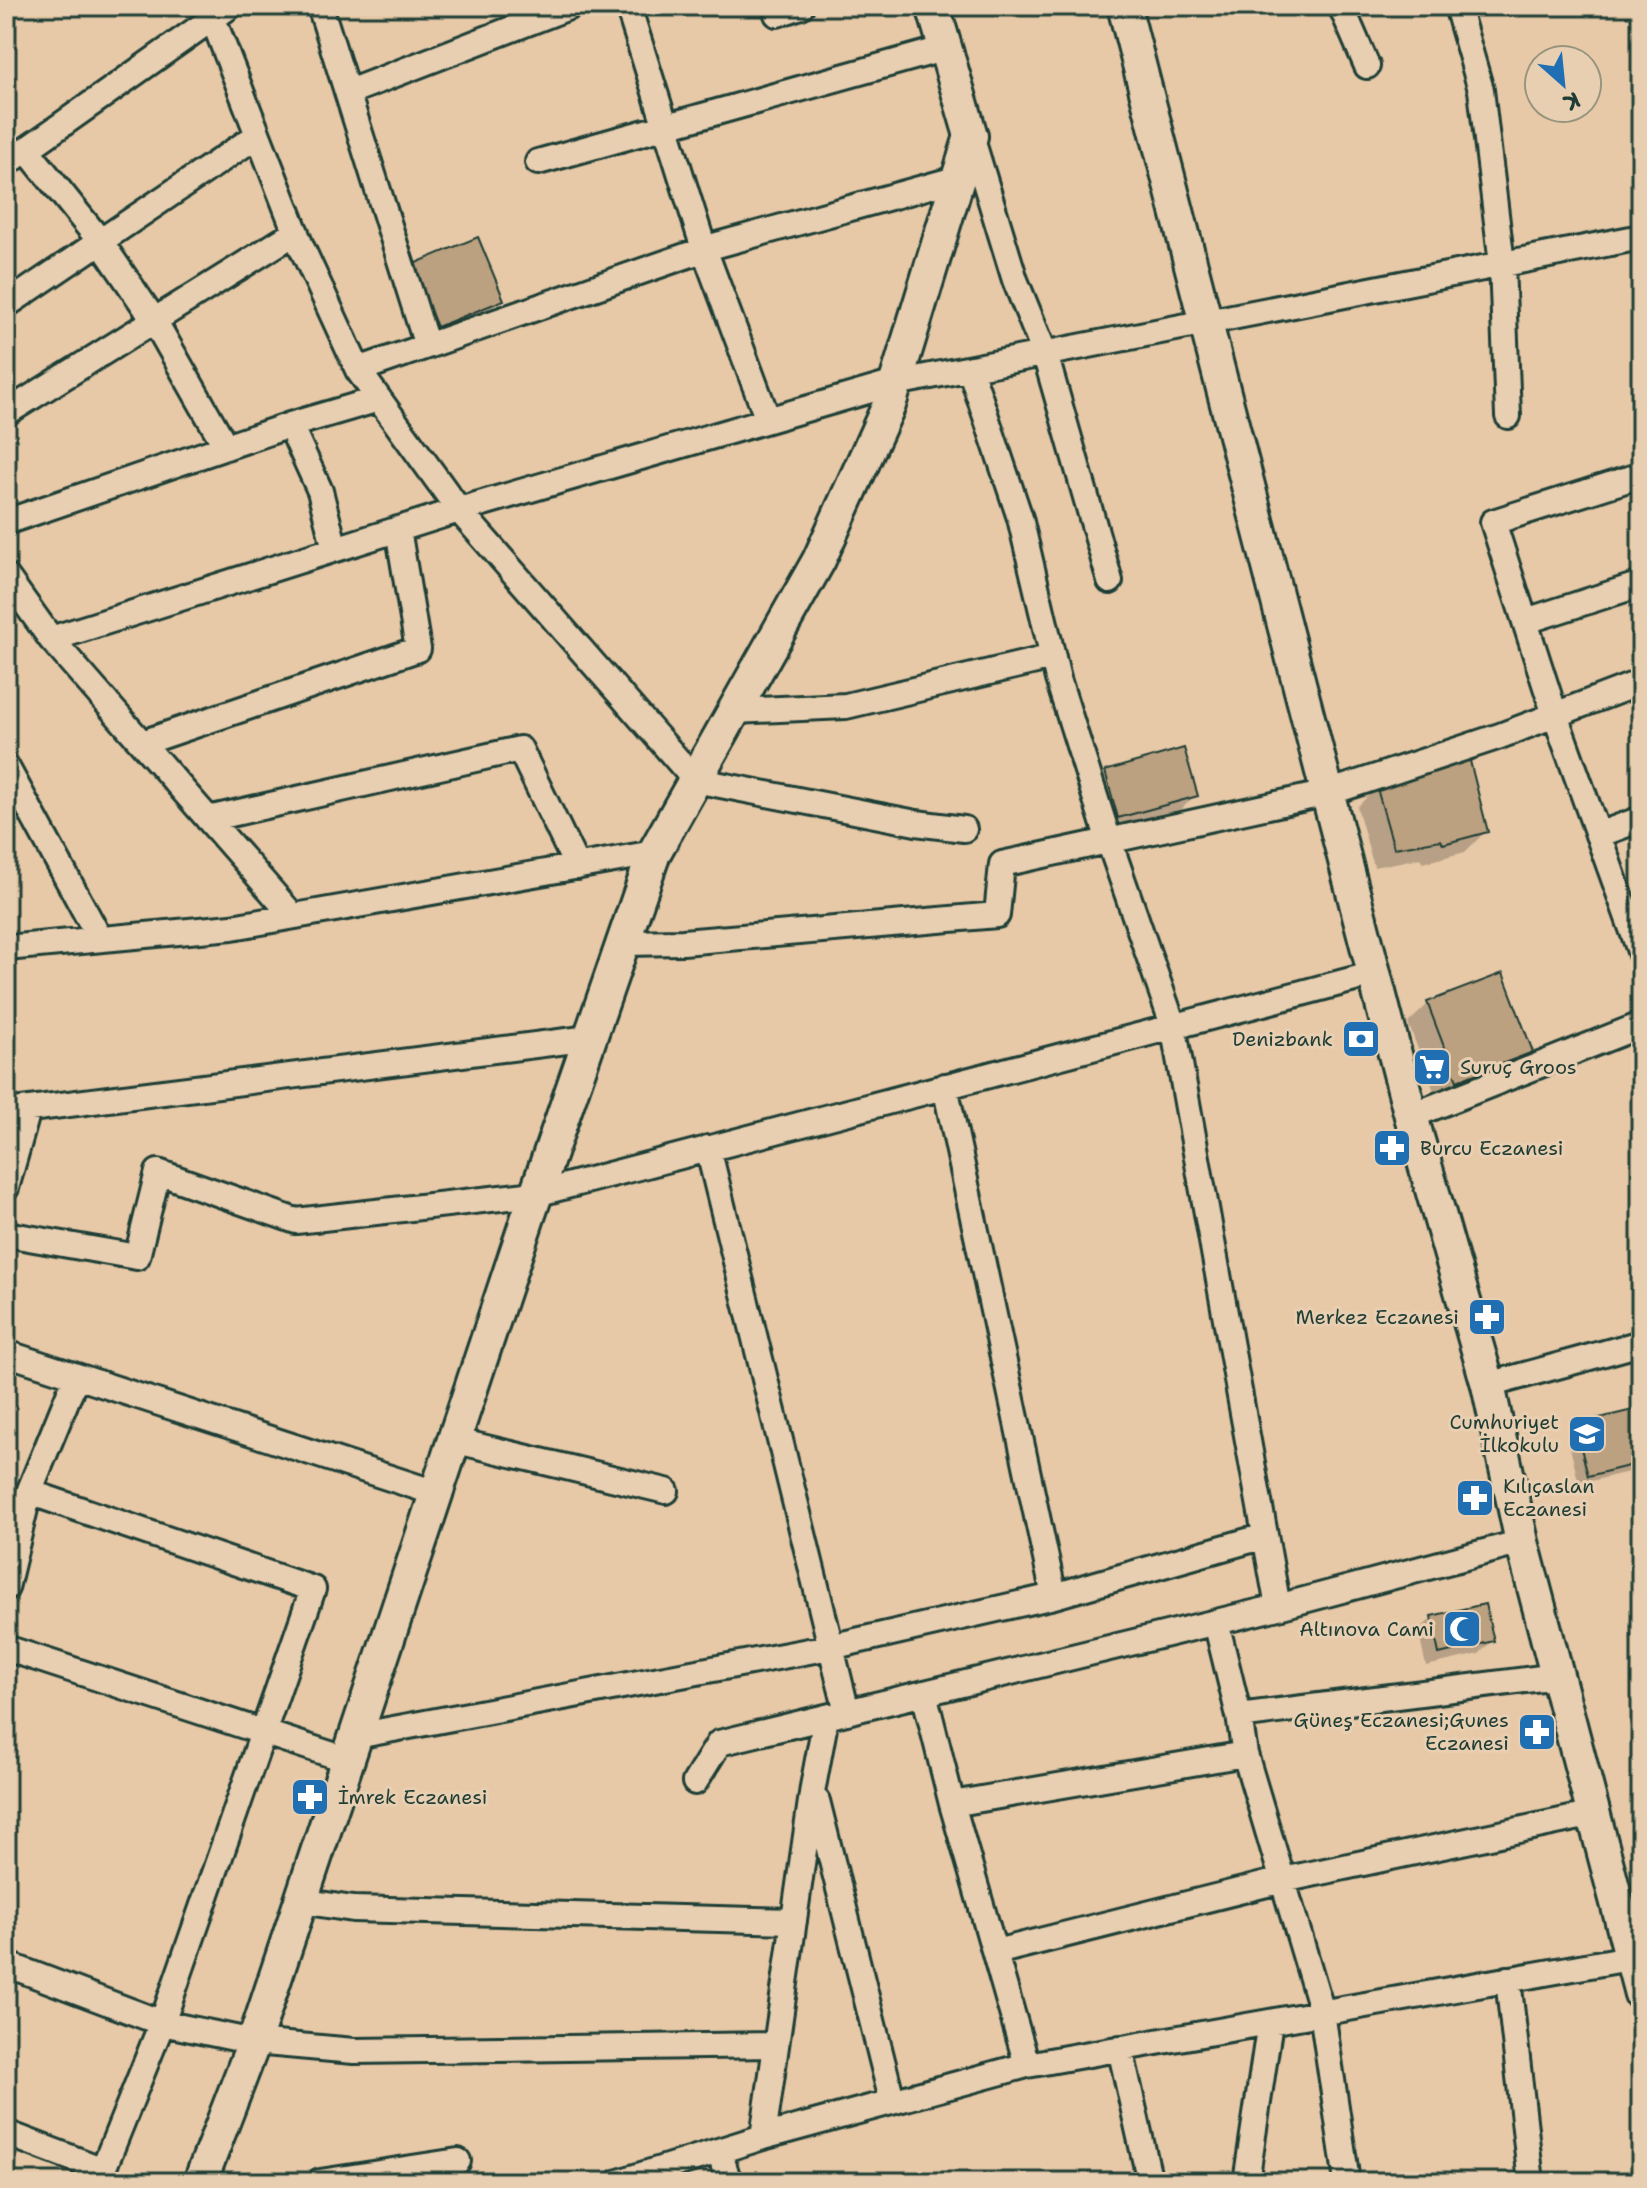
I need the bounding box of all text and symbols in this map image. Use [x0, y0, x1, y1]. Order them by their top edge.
north arrow [1523, 44, 1603, 124]
text: K [1559, 85, 1585, 118]
bank icon: Denizbank [1340, 1018, 1382, 1060]
place label: Denizbank [1232, 1026, 1333, 1052]
supermarket icon: Suruç Groos [1411, 1046, 1453, 1088]
place label: Suruç Groos [1460, 1054, 1577, 1080]
pharmacy icon: Burcu Eczanesi [1371, 1127, 1413, 1169]
place label: Burcu Eczanesi [1420, 1135, 1563, 1161]
pharmacy icon: Merkez Eczanesi [1466, 1296, 1508, 1338]
place label: Merkez Eczanesi [1296, 1304, 1459, 1330]
place label: Cumhuriyet İlkokulu [1450, 1409, 1559, 1458]
school or university icon: Cumhuriyet İlkokulu [1566, 1413, 1608, 1455]
place label: Kılıçaslan Eczanesi [1503, 1473, 1594, 1522]
pharmacy icon: Kılıçaslan Eczanesi [1454, 1477, 1496, 1519]
mosque icon: Altınova Cami [1441, 1608, 1483, 1650]
place label: Altınova Cami [1299, 1616, 1434, 1642]
place label: Güneş Eczanesi;Gunes Eczanesi [1294, 1707, 1509, 1756]
pharmacy icon: Güneş Eczanesi;Gunes Eczanesi [1516, 1711, 1558, 1753]
pharmacy icon: İmrek Eczanesi [289, 1776, 331, 1818]
place label: İmrek Eczanesi [338, 1784, 487, 1810]

